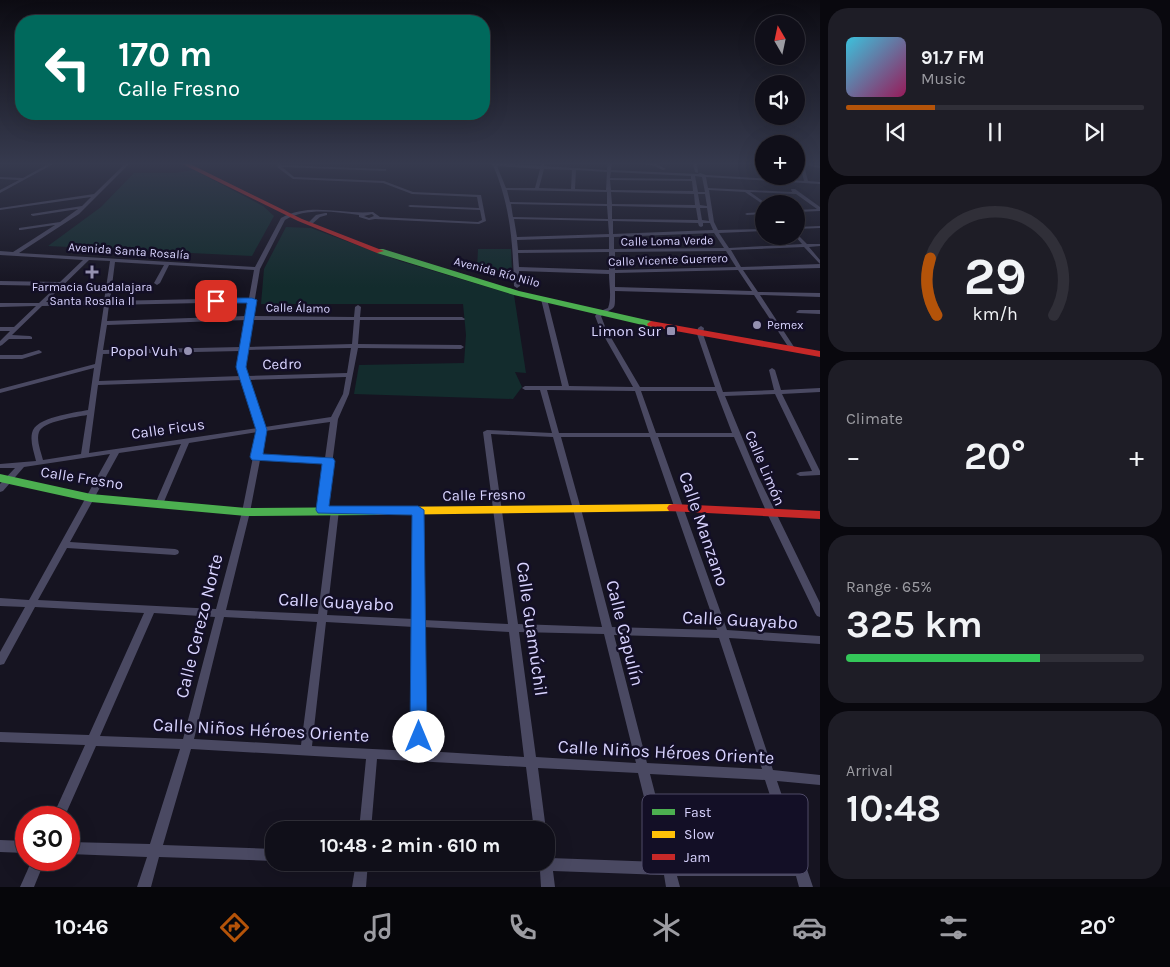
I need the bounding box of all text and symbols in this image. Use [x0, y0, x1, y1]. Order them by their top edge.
north arrow [755, 15, 805, 65]
map controls [755, 15, 805, 245]
text: 170 m [118, 34, 212, 75]
icon: left [35, 35, 100, 100]
text: 91.7 FM [921, 47, 985, 69]
text: Music [921, 69, 966, 88]
button: sound [755, 75, 805, 125]
text: Calle Fresno [118, 76, 240, 102]
icon: previous [882, 118, 910, 146]
icon: pause [981, 118, 1009, 146]
icon: next [1080, 118, 1108, 146]
button: + [755, 135, 805, 185]
button: − [755, 195, 805, 245]
street label: Calle Loma Verde [621, 233, 713, 249]
street label: Avenida Santa Rosalía [68, 240, 190, 262]
text: 29 [963, 246, 1027, 307]
street label: Calle Vicente Guerrero [608, 251, 728, 269]
street label: Avenida Río Nilo [453, 254, 541, 290]
marker: Farmacia Guadalajara Santa Rosalia II [86, 266, 98, 278]
place label: Farmacia Guadalajara Santa Rosalia II [32, 280, 152, 308]
pin [195, 280, 237, 322]
icon: arrive [202, 287, 230, 315]
street label: Calle Álamo [266, 299, 330, 316]
text: km/h [972, 304, 1018, 325]
place label: Pemex [767, 318, 803, 332]
marker: Pemex [751, 319, 763, 331]
place label: Limon Sur [591, 322, 662, 340]
marker: Limon Sur [665, 325, 677, 337]
place label: Popol Vuh [110, 342, 178, 360]
marker: Popol Vuh [182, 345, 194, 357]
street label: Cedro [262, 355, 302, 373]
text: Climate [846, 409, 903, 428]
street label: Calle Ficus [130, 415, 206, 443]
street label: Calle Limón [741, 428, 789, 508]
text: 20° [964, 434, 1026, 479]
text: − [846, 440, 861, 473]
text: + [1129, 440, 1144, 473]
street label: Calle Fresno [39, 463, 125, 493]
street label: Calle Manzano [674, 469, 734, 589]
street label: Calle Fresno [442, 485, 526, 505]
street label: Calle Cerezo Norte [170, 552, 228, 700]
street label: Calle Guamúchil [512, 561, 552, 697]
text: Range · 65% [846, 577, 932, 596]
street label: Calle Capulín [601, 578, 649, 688]
street label: Calle Guayabo [278, 588, 394, 616]
text: 325 km [846, 602, 983, 647]
street label: Calle Guayabo [682, 606, 798, 634]
position arrow [392, 710, 444, 762]
street label: Calle Niños Héroes Oriente [152, 713, 370, 747]
street label: Calle Niños Héroes Oriente [557, 735, 775, 769]
text: Arrival [846, 761, 893, 780]
text: 10:48 [846, 786, 941, 831]
legend [642, 794, 808, 874]
text: Fast [684, 804, 711, 821]
speed limit sign: 30 [15, 806, 80, 871]
text: Slow [684, 826, 714, 843]
text: 10:48 · 2 min · 610 m [320, 835, 500, 857]
text: Jam [684, 849, 710, 866]
icon: directions [217, 910, 252, 945]
icon: music [361, 910, 396, 945]
icon: phone [505, 910, 540, 945]
icon: climate [649, 910, 684, 945]
icon: car [792, 910, 827, 945]
icon: filters [936, 910, 971, 945]
text: 10:46 [54, 914, 109, 940]
text: 20° [1080, 914, 1116, 940]

